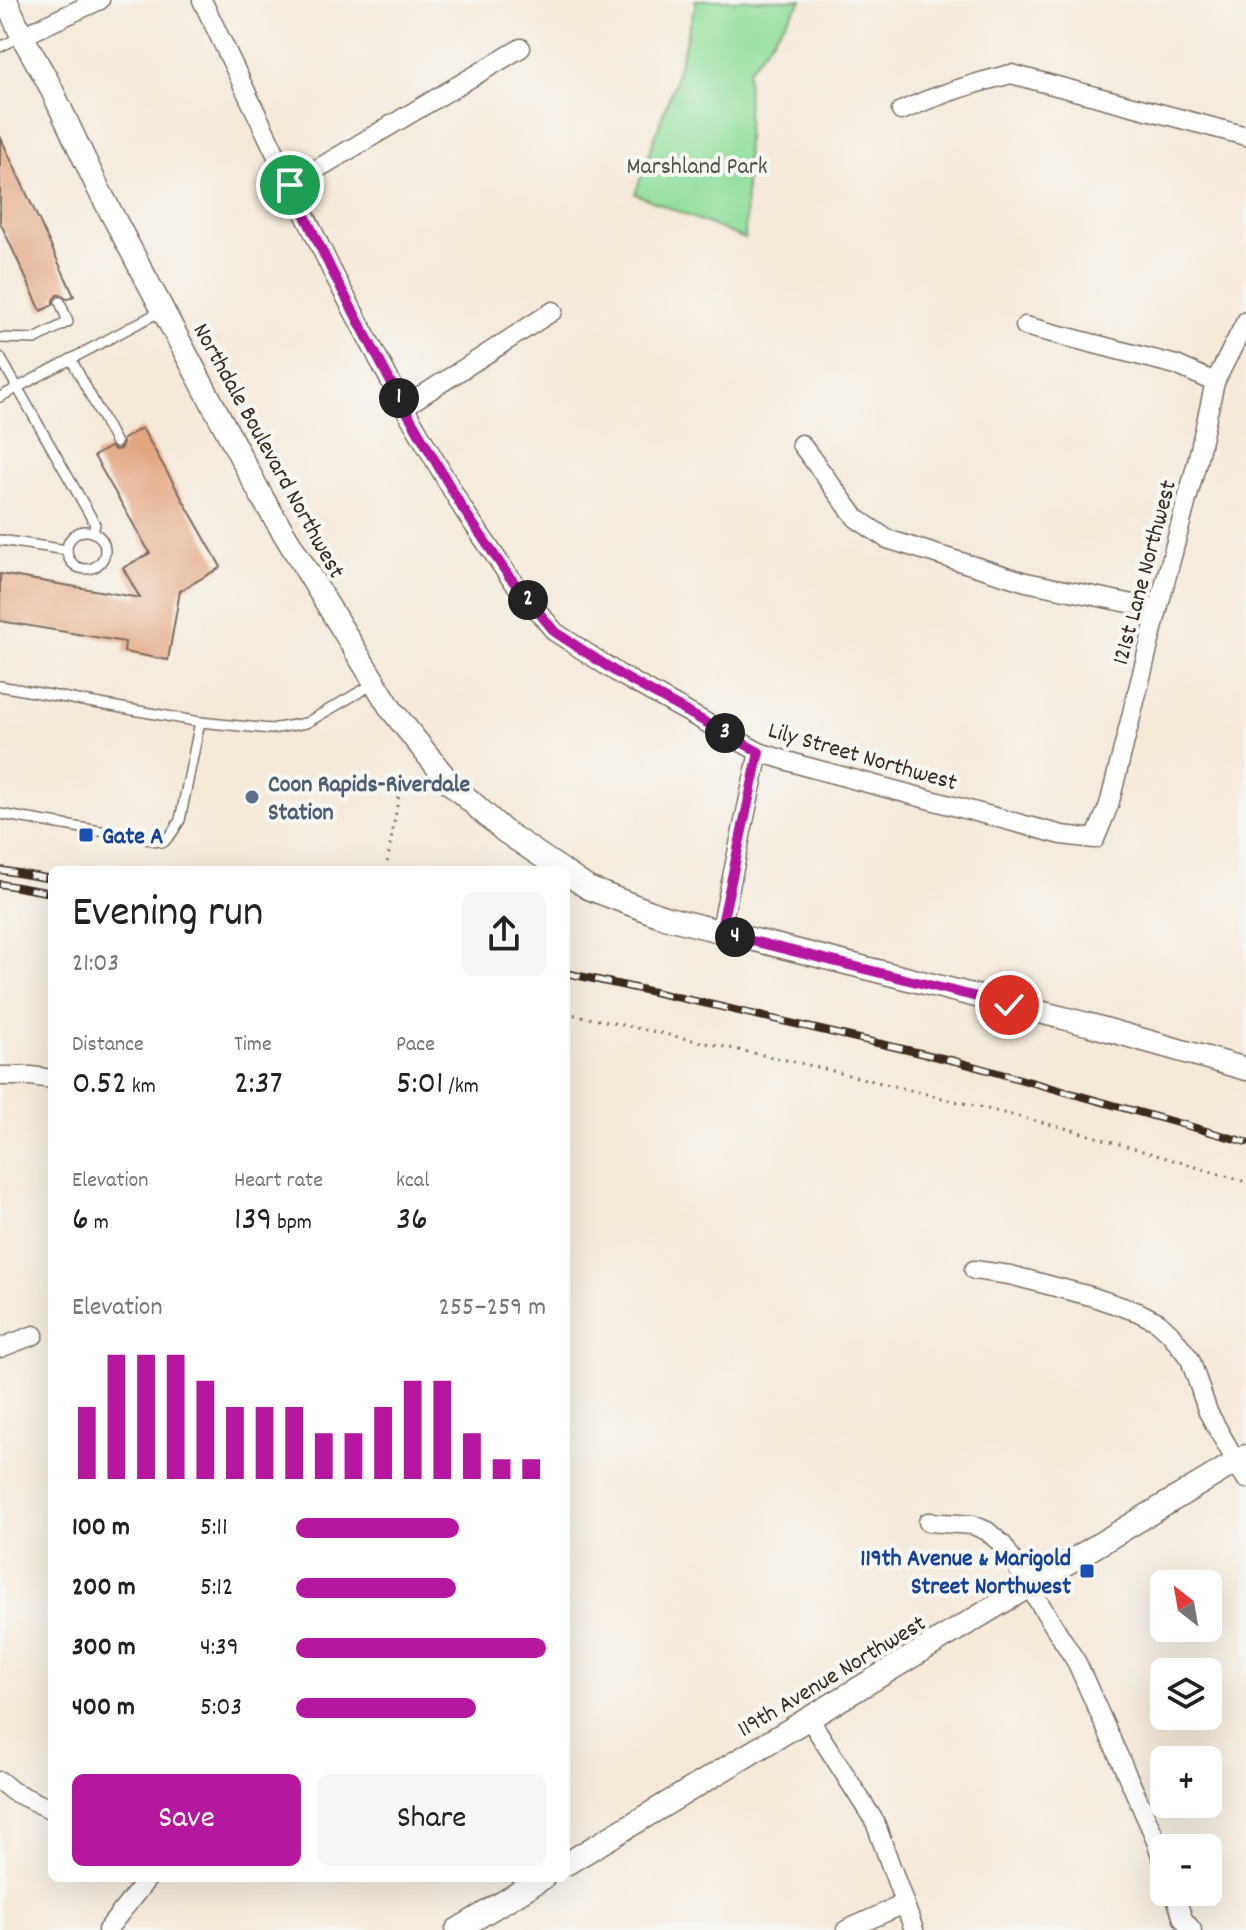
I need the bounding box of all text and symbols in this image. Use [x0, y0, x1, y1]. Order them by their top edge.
pin [256, 151, 324, 219]
park label: Marshland Park [626, 151, 768, 185]
icon: arrive [268, 163, 312, 207]
street label: Northdale Boulevard Northwest [183, 318, 352, 586]
pin: 1 [379, 378, 419, 418]
text: 1 [397, 382, 401, 413]
street label: 121st Lane Northwest [1105, 477, 1187, 669]
pin: 2 [508, 580, 548, 620]
text: 2 [523, 584, 533, 615]
pin: 3 [705, 713, 745, 753]
street label: Lily Street Northwest [764, 715, 961, 801]
text: 3 [720, 717, 730, 748]
place label: Coon Rapids-Riverdale Station [268, 769, 471, 831]
marker: Coon Rapids-Riverdale Station [243, 788, 261, 806]
place label: Gate A [102, 821, 163, 855]
marker: Gate A [77, 826, 95, 844]
text: Evening run [72, 884, 263, 947]
button: share [462, 892, 546, 976]
pin: 4 [715, 917, 755, 957]
text: 4 [730, 921, 740, 952]
text: 21:03 [72, 946, 119, 983]
pin [975, 971, 1043, 1039]
icon: check [987, 983, 1031, 1027]
text: Distance [72, 1030, 144, 1061]
text: Time [234, 1030, 272, 1061]
text: Pace [396, 1030, 435, 1061]
text: 0.52 [72, 1061, 127, 1110]
text: 2:37 [234, 1061, 283, 1110]
text: 5:01 [396, 1061, 443, 1110]
text: km [127, 1072, 156, 1103]
text: /km [443, 1072, 479, 1103]
text: Elevation [72, 1166, 149, 1197]
text: Heart rate [234, 1166, 323, 1197]
text: kcal [396, 1166, 429, 1197]
text: 6 [72, 1197, 89, 1246]
text: 139 [234, 1197, 272, 1246]
text: 36 [396, 1197, 428, 1246]
text: m [89, 1208, 109, 1239]
text: bpm [272, 1208, 312, 1239]
text: Elevation [72, 1290, 162, 1327]
text: 255–259 m [439, 1290, 546, 1327]
text: 100 m [72, 1510, 130, 1547]
text: 5:11 [200, 1510, 228, 1547]
place label: 119th Avenue & Marigold Street Northwest [860, 1543, 1071, 1605]
marker: 119th Avenue & Marigold Street Northwest [1078, 1562, 1096, 1580]
text: 200 m [72, 1570, 136, 1607]
text: 5:12 [200, 1570, 233, 1607]
north arrow [1150, 1570, 1222, 1642]
map controls [1150, 1570, 1222, 1906]
street label: 119th Avenue Northwest [732, 1608, 933, 1747]
text: 300 m [72, 1630, 136, 1667]
text: 4:39 [200, 1630, 239, 1667]
button: layers [1150, 1658, 1222, 1730]
text: 400 m [72, 1690, 135, 1727]
text: 5:03 [200, 1690, 242, 1727]
button: + [1150, 1746, 1222, 1818]
button: Save [72, 1774, 301, 1866]
button: Share [317, 1774, 546, 1866]
button: − [1150, 1834, 1222, 1906]

